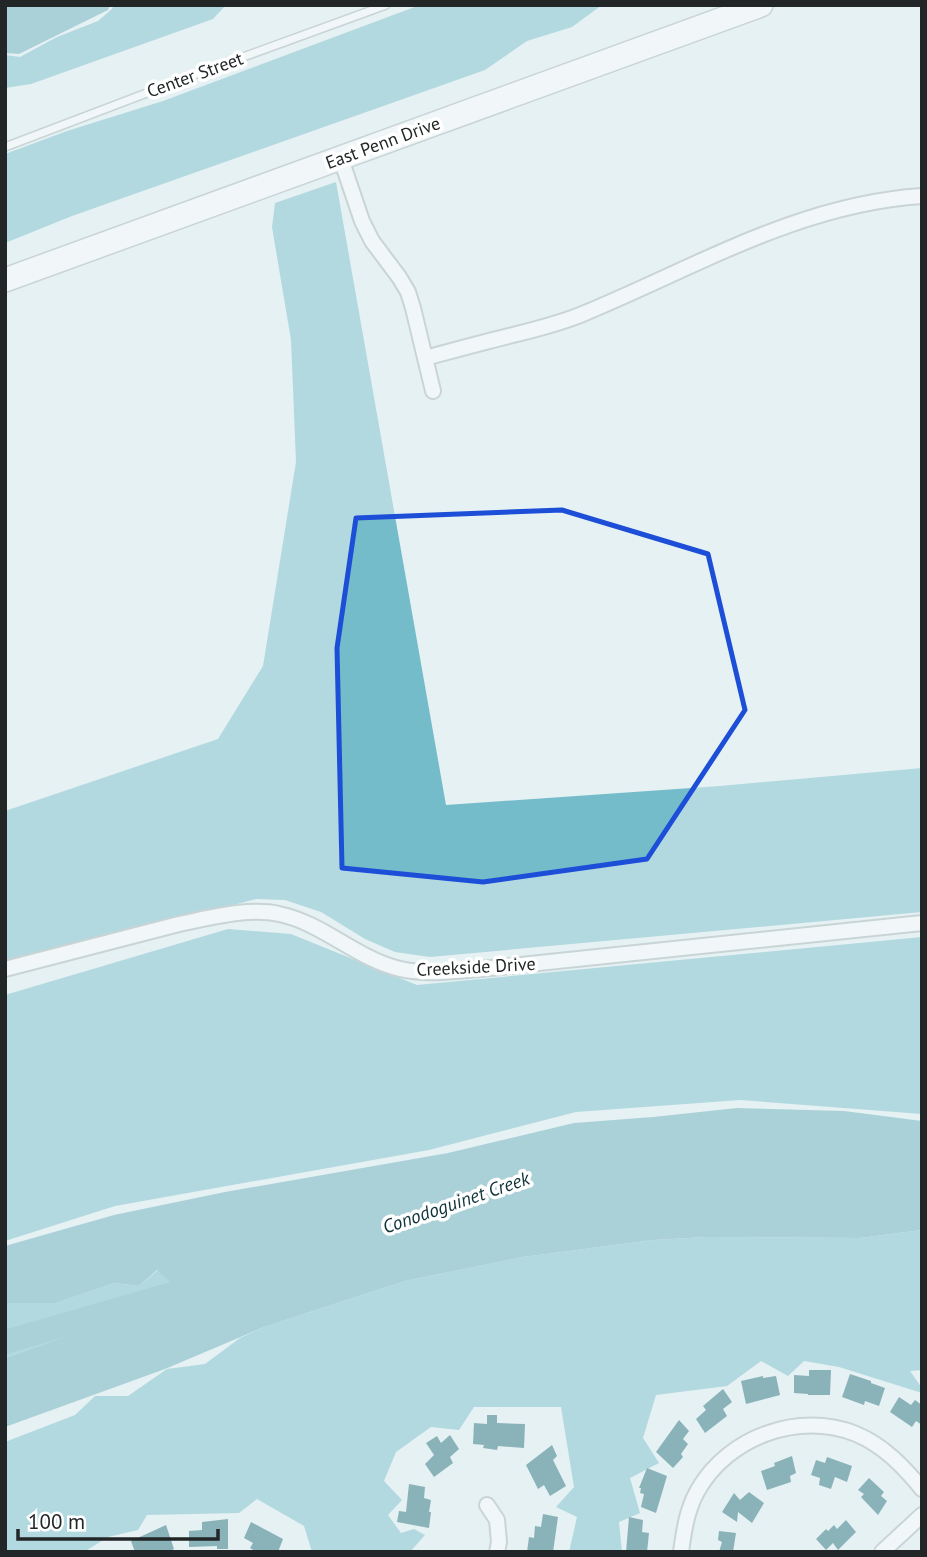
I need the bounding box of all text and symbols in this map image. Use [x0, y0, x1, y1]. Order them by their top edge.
street label: Center Street [144, 47, 246, 103]
street label: East Penn Drive [322, 111, 443, 174]
street label: Creekside Drive [416, 952, 536, 981]
water label: Conodoguinet Creek [379, 1165, 534, 1238]
scale bar [18, 1498, 217, 1542]
text: 100 m [28, 1508, 85, 1535]

